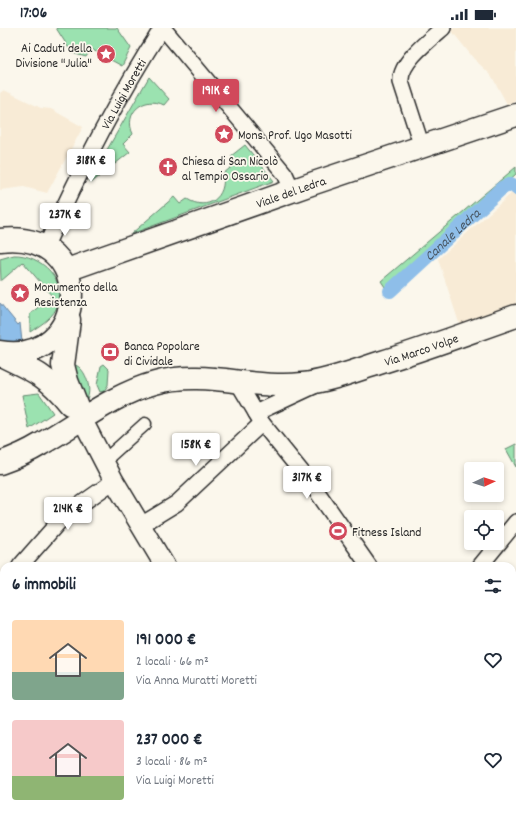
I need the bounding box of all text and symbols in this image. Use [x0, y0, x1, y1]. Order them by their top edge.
text: 17:06 [20, 3, 47, 25]
place label: Ai Caduti della Divisione "Julia" [16, 40, 93, 74]
place icon: Ai Caduti della Divisione "Julia" [95, 43, 117, 65]
street label: Via Luigi Moretti [98, 56, 153, 133]
pin: 191K € [183, 79, 249, 113]
text: 191K € [202, 82, 230, 101]
place icon: Mons. Prof. Ugo Masotti [213, 123, 235, 145]
place label: Mons. Prof. Ugo Masotti [238, 127, 353, 146]
pin: 318K € [58, 149, 124, 183]
text: 318K € [76, 152, 106, 171]
place label: Chiesa di San Nicolò al Tempio Ossario [182, 153, 278, 187]
church icon: Chiesa di San Nicolò al Tempio Ossario [157, 156, 179, 178]
street label: Viale del Ledra [254, 172, 330, 215]
pin: 237K € [32, 203, 98, 237]
water label: Canale Ledra [421, 204, 487, 267]
text: 237K € [49, 206, 81, 225]
place label: Monumento della Resistenza [34, 279, 118, 313]
place icon: Monumento della Resistenza [9, 282, 31, 304]
street label: Via Marco Volpe [382, 330, 462, 373]
place label: Banca Popolare di Cividale [124, 338, 200, 372]
bank icon: Banca Popolare di Cividale [99, 341, 121, 363]
pin: 158K € [163, 433, 229, 467]
text: 158K € [181, 436, 211, 455]
north arrow [464, 462, 504, 502]
map controls [464, 462, 504, 550]
pin: 317K € [274, 466, 340, 500]
text: 317K € [292, 469, 322, 488]
pin: 214K € [35, 497, 101, 531]
text: 214K € [53, 500, 83, 519]
button: locate [464, 510, 504, 550]
sports icon: Fitness Island [327, 520, 349, 542]
place label: Fitness Island [352, 524, 421, 543]
text: 6 immobili [12, 574, 76, 598]
icon: filters [482, 575, 504, 597]
text: 191 000 € [136, 629, 196, 653]
icon: home [44, 636, 92, 684]
icon: heart [482, 649, 504, 671]
text: 2 locali · 66 m² [136, 653, 209, 672]
text: Via Anna Muratti Moretti [136, 672, 257, 691]
text: 237 000 € [136, 729, 203, 753]
icon: home [44, 736, 92, 784]
icon: heart [482, 749, 504, 771]
text: 3 locali · 86 m² [136, 753, 208, 772]
text: Via Luigi Moretti [136, 772, 214, 791]

